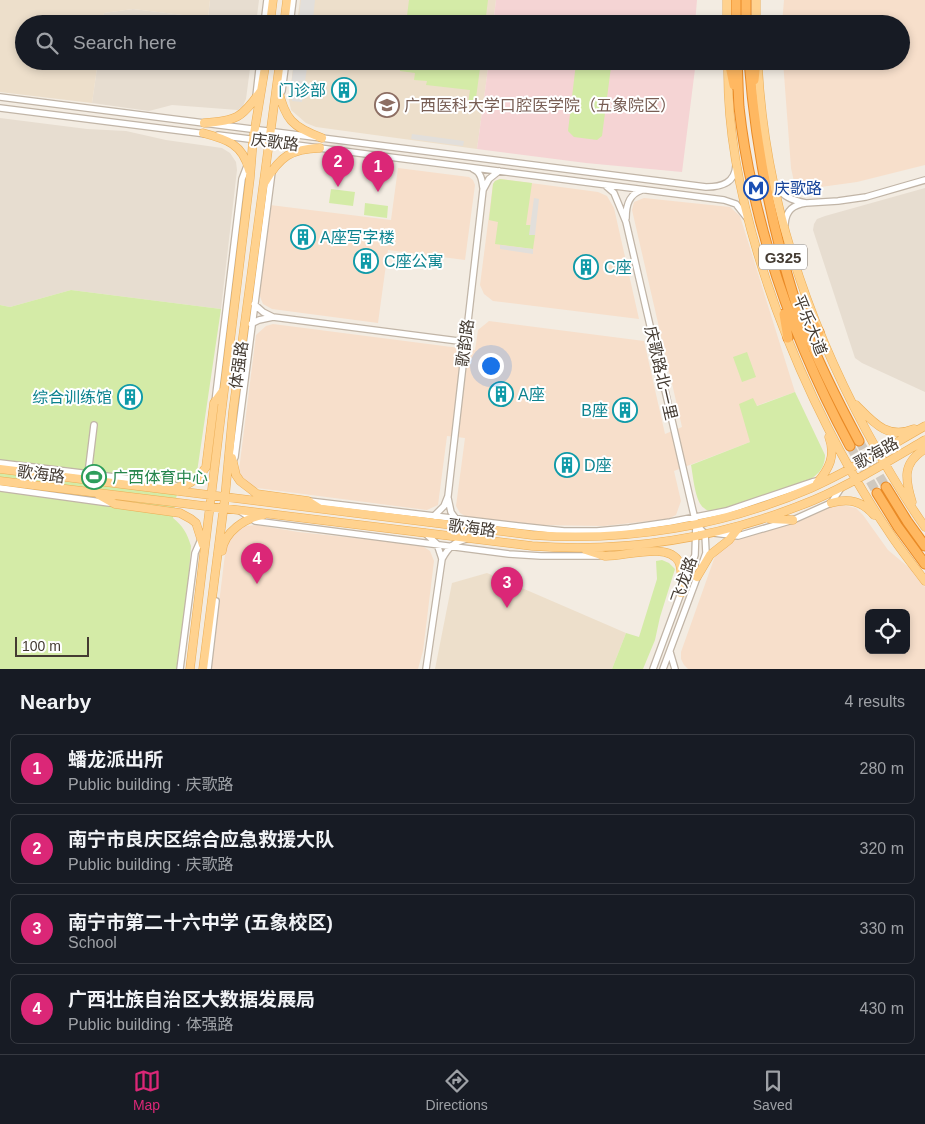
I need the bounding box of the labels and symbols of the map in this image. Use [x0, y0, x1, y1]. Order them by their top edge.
building icon: 门诊部 [331, 77, 357, 103]
place label: 门诊部 [278, 82, 326, 99]
school or university icon: 广西医科大学口腔医学院（五象院区） [374, 92, 400, 118]
place label: 广西医科大学口腔医学院（五象院区） [404, 96, 676, 114]
street label: 庆歌路 [250, 131, 300, 153]
pin: 2 [322, 146, 354, 187]
pin: 1 [362, 151, 394, 192]
metro station icon: 庆歌路 [743, 175, 769, 201]
place label: 庆歌路 [774, 180, 822, 197]
building icon: A座写字楼 [290, 224, 316, 250]
place label: A座写字楼 [320, 229, 395, 246]
road number: G325 [759, 244, 807, 270]
building icon: C座公寓 [353, 248, 379, 274]
place label: C座公寓 [384, 253, 444, 270]
building icon: C座 [573, 254, 599, 280]
place label: C座 [604, 259, 632, 276]
street label: 平乐大道 [790, 292, 830, 358]
street label: 歌韵路 [454, 318, 476, 368]
street label: 庆歌路北一里 [642, 324, 680, 422]
street label: 体强路 [227, 340, 251, 390]
your location [478, 353, 504, 379]
building icon: A座 [488, 381, 514, 407]
building icon: 综合训练馆 [117, 384, 143, 410]
place label: A座 [518, 386, 545, 403]
place label: 综合训练馆 [32, 389, 112, 406]
building icon: B座 [612, 397, 638, 423]
place label: B座 [581, 402, 608, 419]
street label: 歌海路 [851, 434, 901, 472]
building icon: D座 [554, 452, 580, 478]
place label: D座 [584, 457, 612, 474]
street label: 歌海路 [16, 463, 66, 485]
sports icon: 广西体育中心 [81, 464, 107, 490]
place label: 广西体育中心 [112, 469, 208, 486]
street label: 歌海路 [447, 517, 497, 539]
pin: 4 [241, 543, 273, 584]
street label: 飞龙路 [668, 555, 700, 605]
pin: 3 [491, 567, 523, 608]
scale bar [15, 634, 89, 657]

